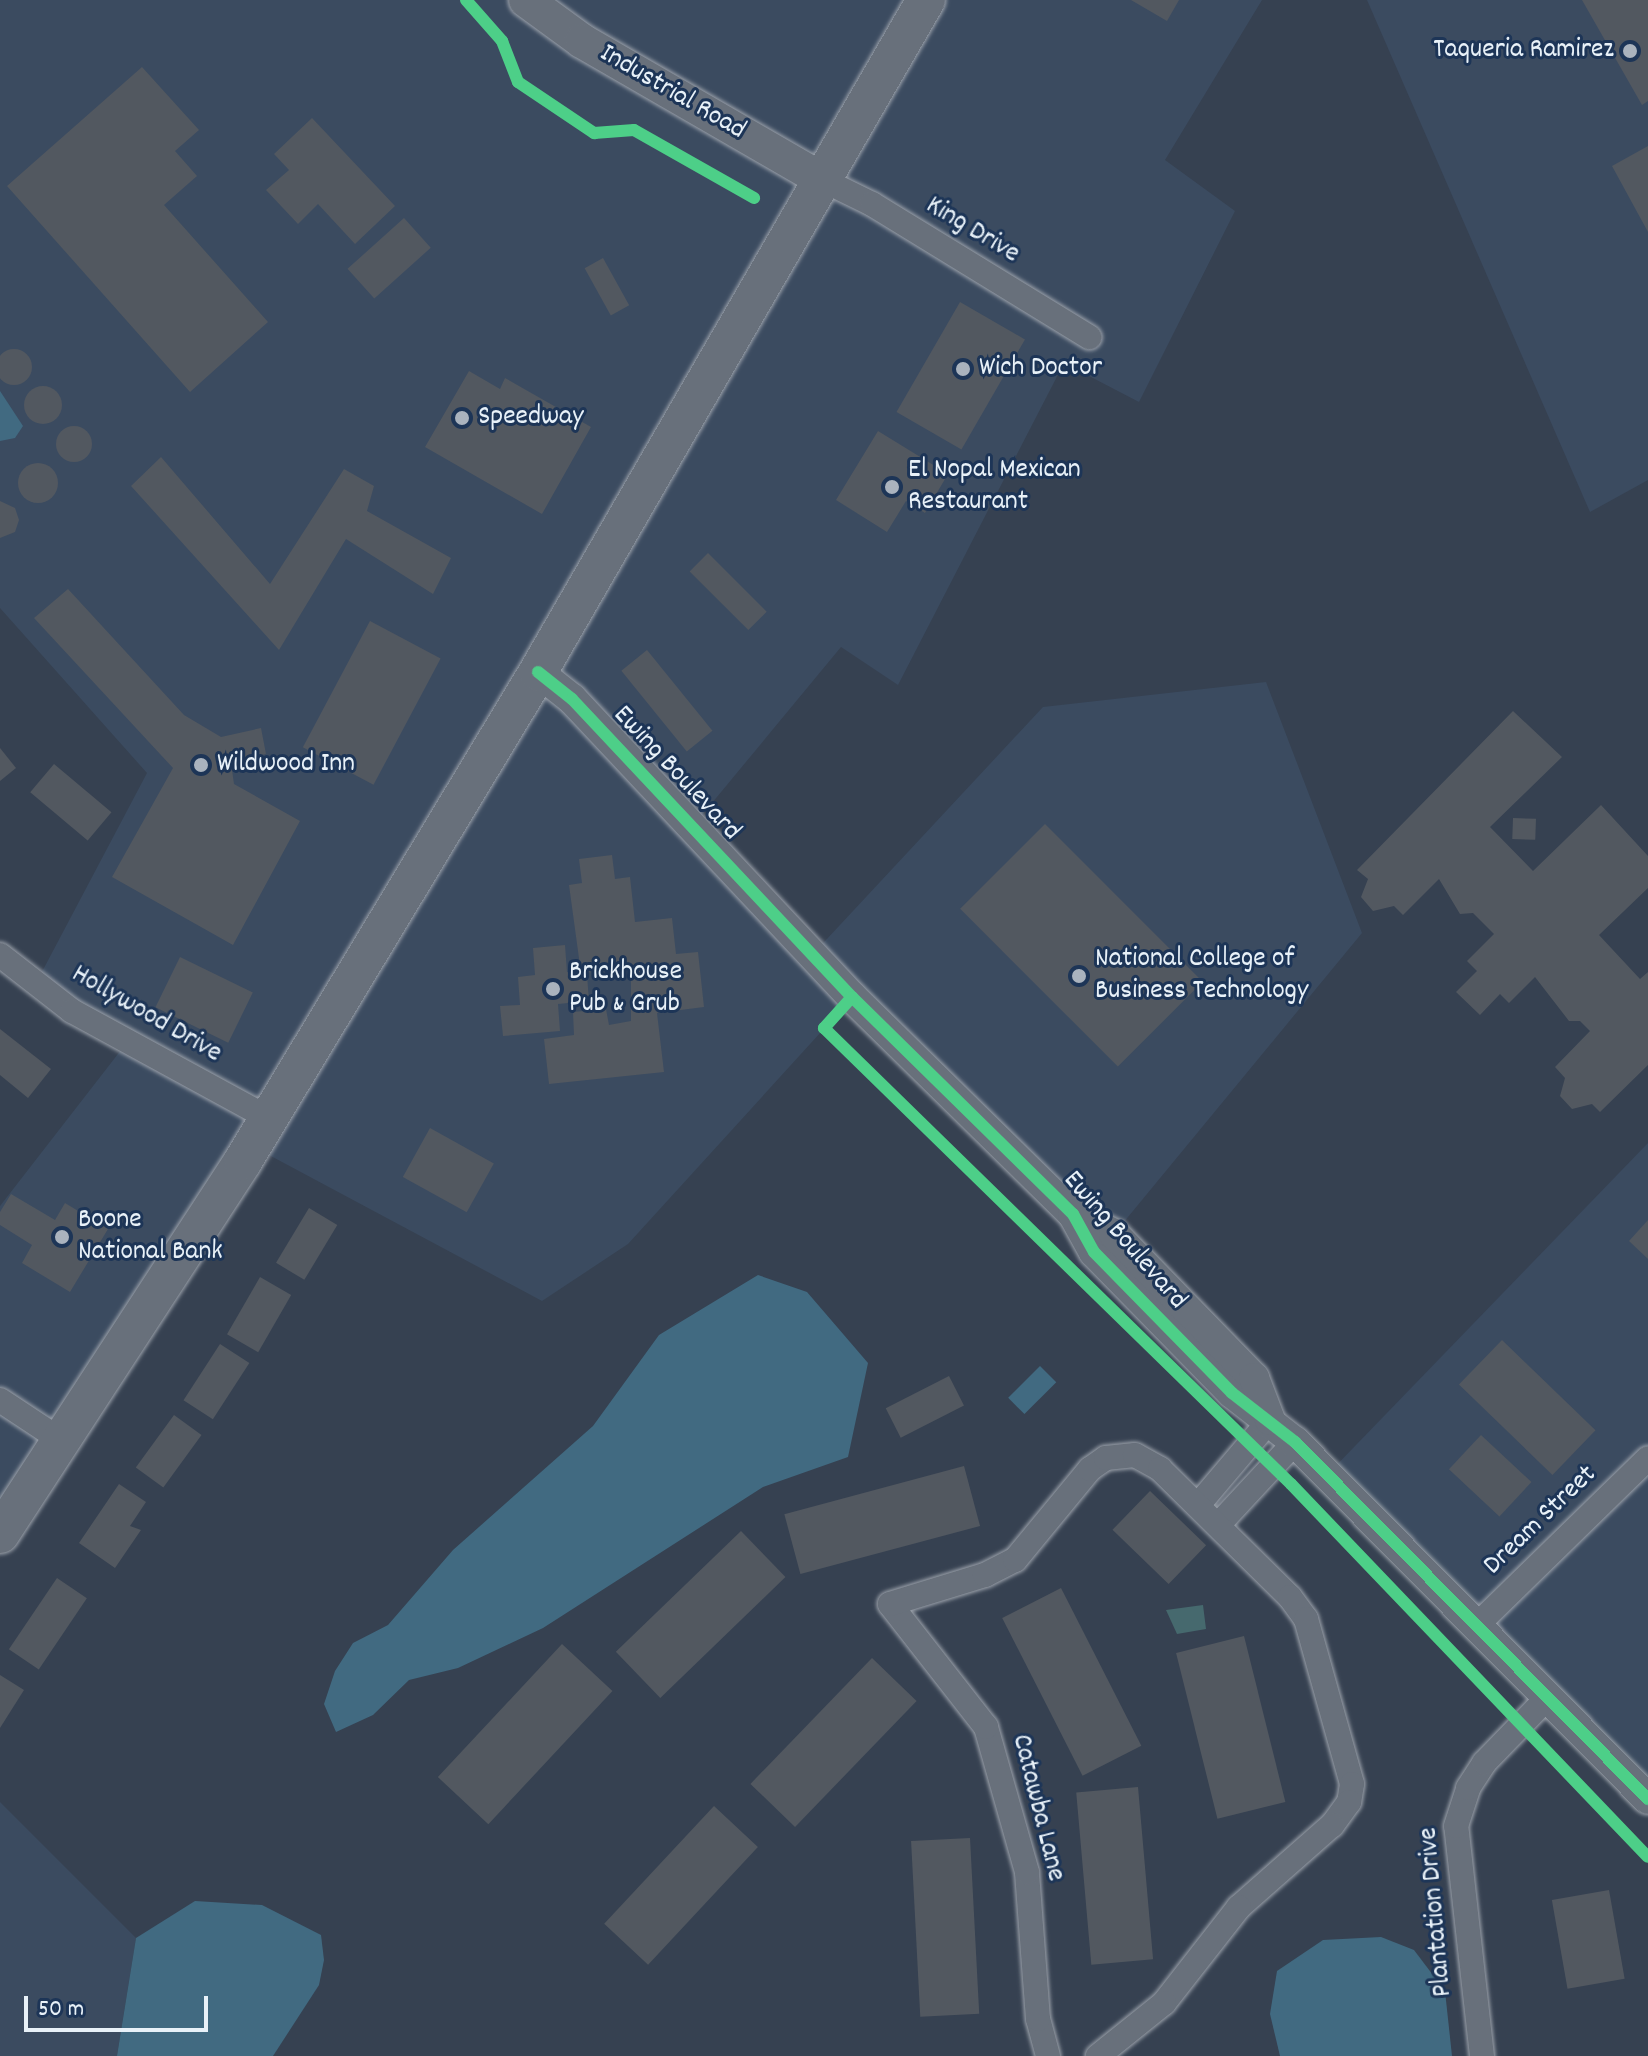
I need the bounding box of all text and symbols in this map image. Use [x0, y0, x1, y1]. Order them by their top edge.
place label: Taqueria Ramirez [1433, 34, 1614, 68]
street label: Industrial Road [593, 38, 751, 148]
marker: Taqueria Ramirez [1621, 42, 1639, 60]
street label: King Drive [919, 190, 1025, 272]
place label: Wich Doctor [979, 352, 1102, 386]
marker: Wich Doctor [954, 360, 972, 378]
place label: Speedway [478, 401, 584, 435]
marker: Speedway [453, 409, 471, 427]
place label: El Nopal Mexican Restaurant [908, 454, 1081, 520]
marker: El Nopal Mexican Restaurant [883, 478, 901, 496]
street label: Ewing Boulevard [605, 699, 747, 849]
place label: Wildwood Inn [217, 748, 355, 782]
marker: Wildwood Inn [192, 756, 210, 774]
place label: National College of Business Technology [1095, 943, 1308, 1009]
place label: Brickhouse Pub & Grub [569, 956, 682, 1022]
street label: Hollywood Drive [65, 958, 227, 1072]
marker: National College of Business Technology [1070, 967, 1088, 985]
marker: Brickhouse Pub & Grub [544, 980, 562, 998]
street label: Ewing Boulevard [1055, 1165, 1193, 1317]
place label: Boone National Bank [78, 1204, 223, 1270]
marker: Boone National Bank [53, 1228, 71, 1246]
street label: Dream Street [1478, 1459, 1604, 1583]
street label: Catawba Lane [1003, 1731, 1071, 1885]
street label: Plantation Drive [1413, 1826, 1461, 1998]
scale bar [28, 1980, 212, 2030]
text: 50 m [38, 1993, 84, 2027]

